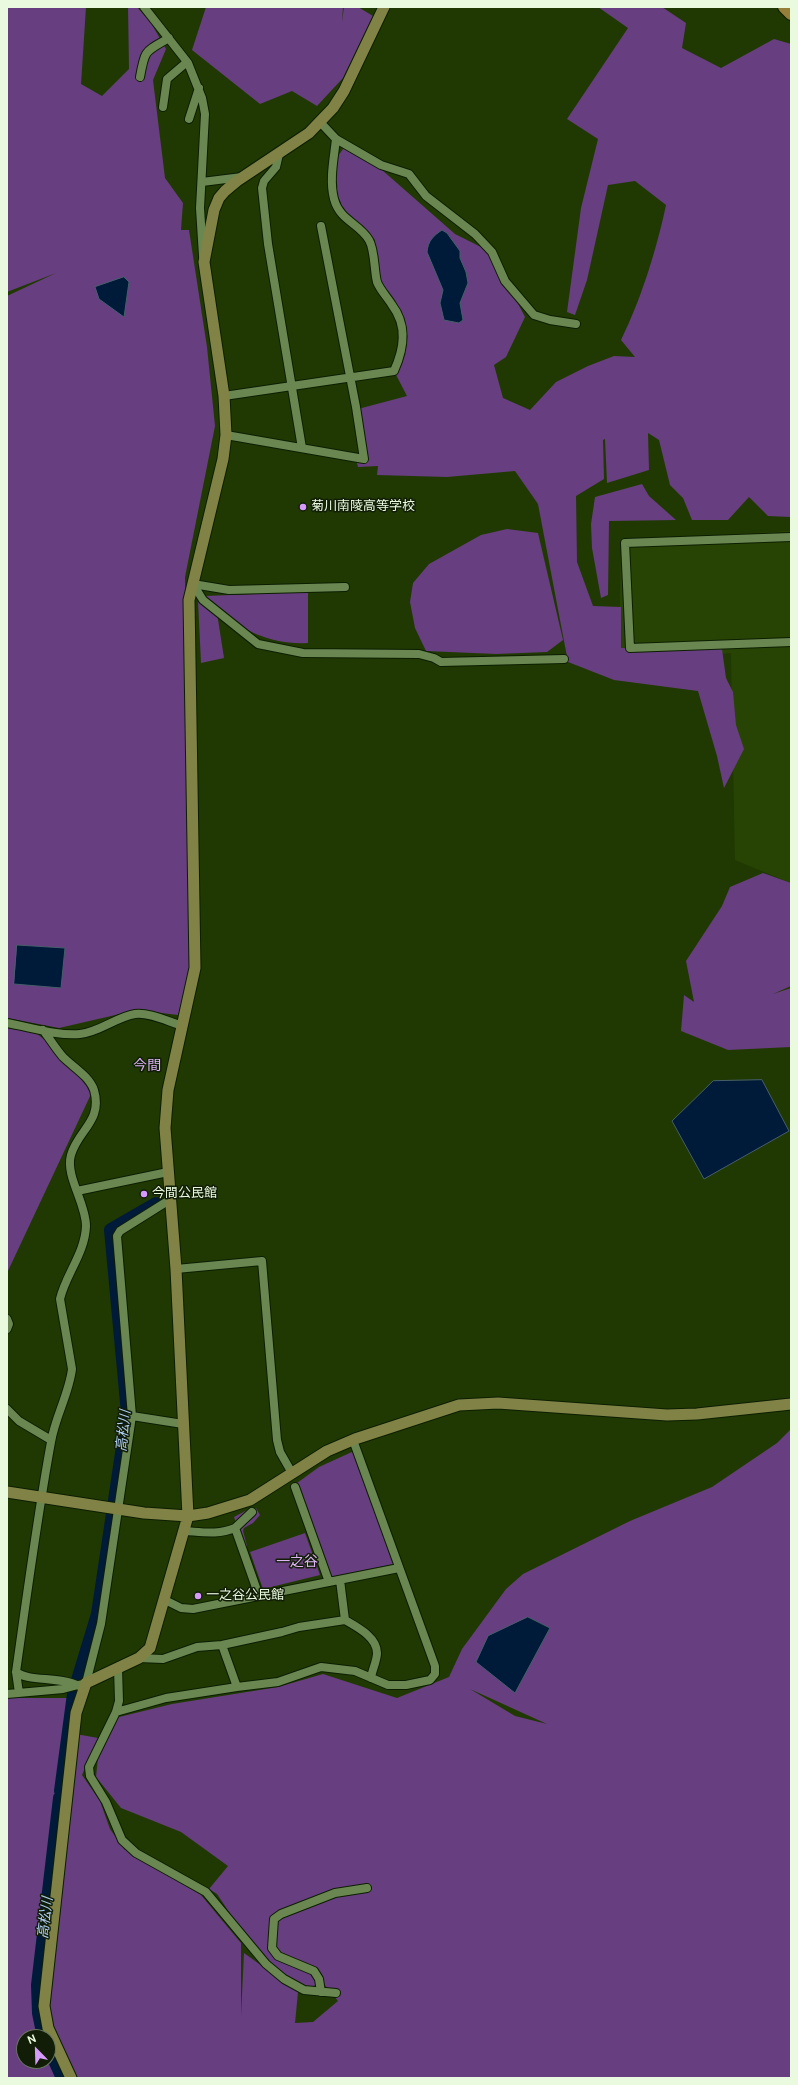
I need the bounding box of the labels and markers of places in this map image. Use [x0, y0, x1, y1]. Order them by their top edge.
place label: 菊川南陵高等学校 [311, 499, 415, 515]
marker: 菊川南陵高等学校 [298, 502, 308, 512]
place label: 今間公民館 [152, 1186, 217, 1202]
marker: 今間公民館 [139, 1189, 149, 1199]
place label: 一之谷公民館 [206, 1588, 284, 1604]
marker: 一之谷公民館 [193, 1591, 203, 1601]

